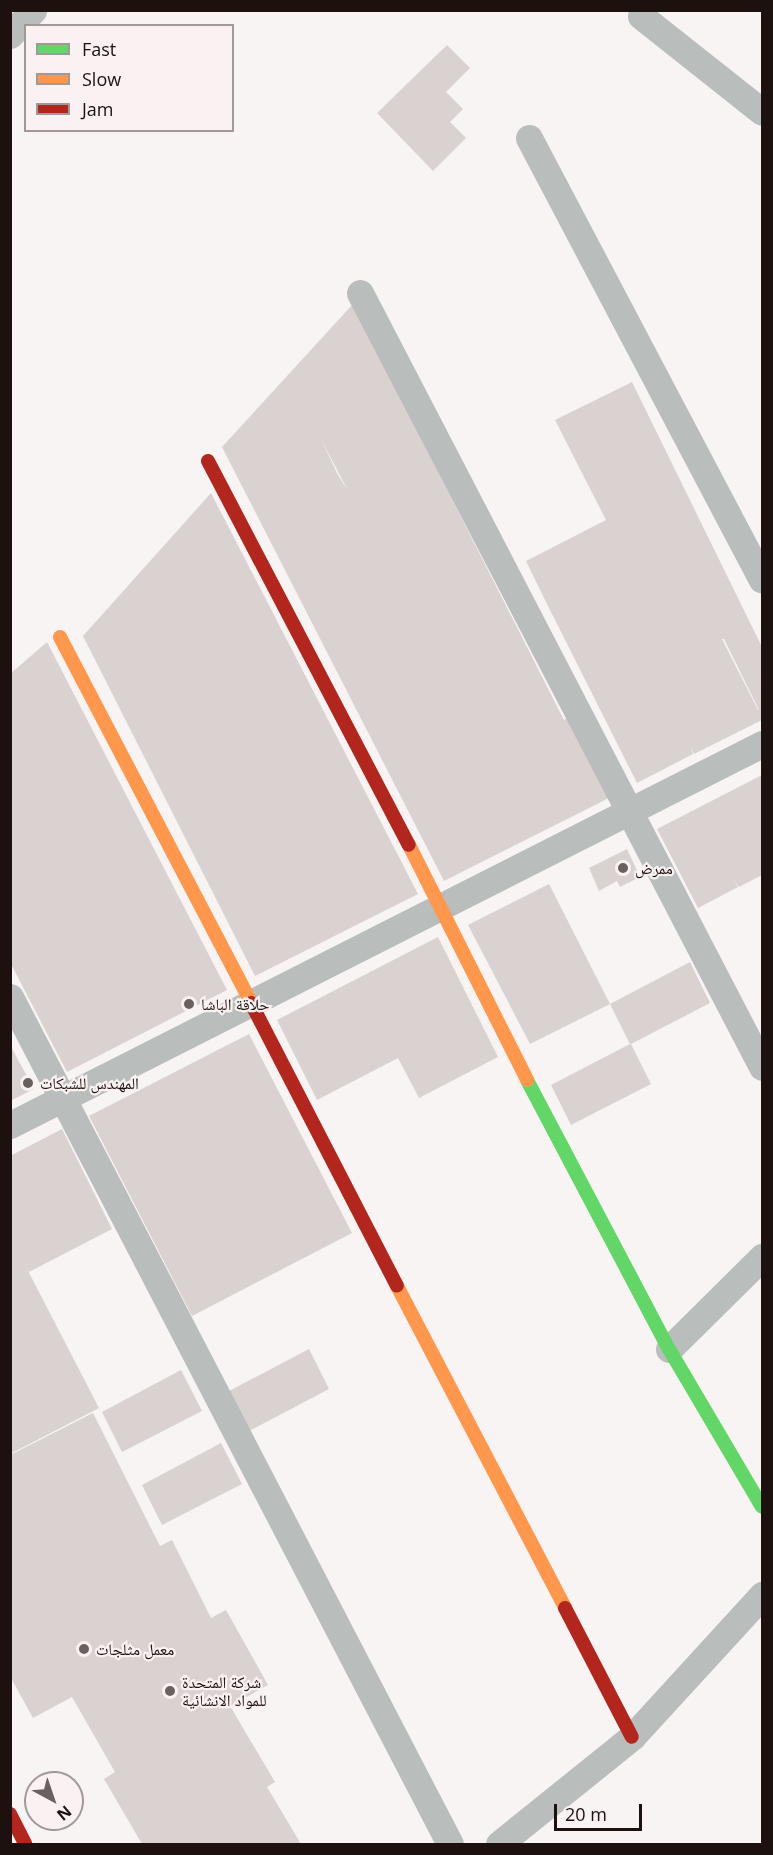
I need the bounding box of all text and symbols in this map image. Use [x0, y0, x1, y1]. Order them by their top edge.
legend [24, 24, 234, 132]
text: Fast [82, 37, 116, 61]
text: Slow [82, 67, 121, 91]
text: Jam [82, 97, 114, 121]
place label: ممرض [635, 858, 673, 878]
marker: ممرض [616, 861, 630, 875]
place label: حلاقة الباشا [201, 994, 270, 1014]
marker: حلاقة الباشا [182, 997, 196, 1011]
place label: المهندس للشبكات [40, 1073, 139, 1093]
marker: المهندس للشبكات [21, 1076, 35, 1090]
place label: معمل مثلجات [96, 1639, 174, 1659]
marker: معمل مثلجات [77, 1642, 91, 1656]
place label: شركة المتحدة للمواد الانشائية [182, 1672, 267, 1710]
marker: شركة المتحدة للمواد الانشائية [163, 1684, 177, 1698]
north arrow [24, 1771, 84, 1831]
scale bar [557, 1792, 646, 1830]
text: N [52, 1801, 76, 1826]
text: 20 m [565, 1802, 607, 1826]

